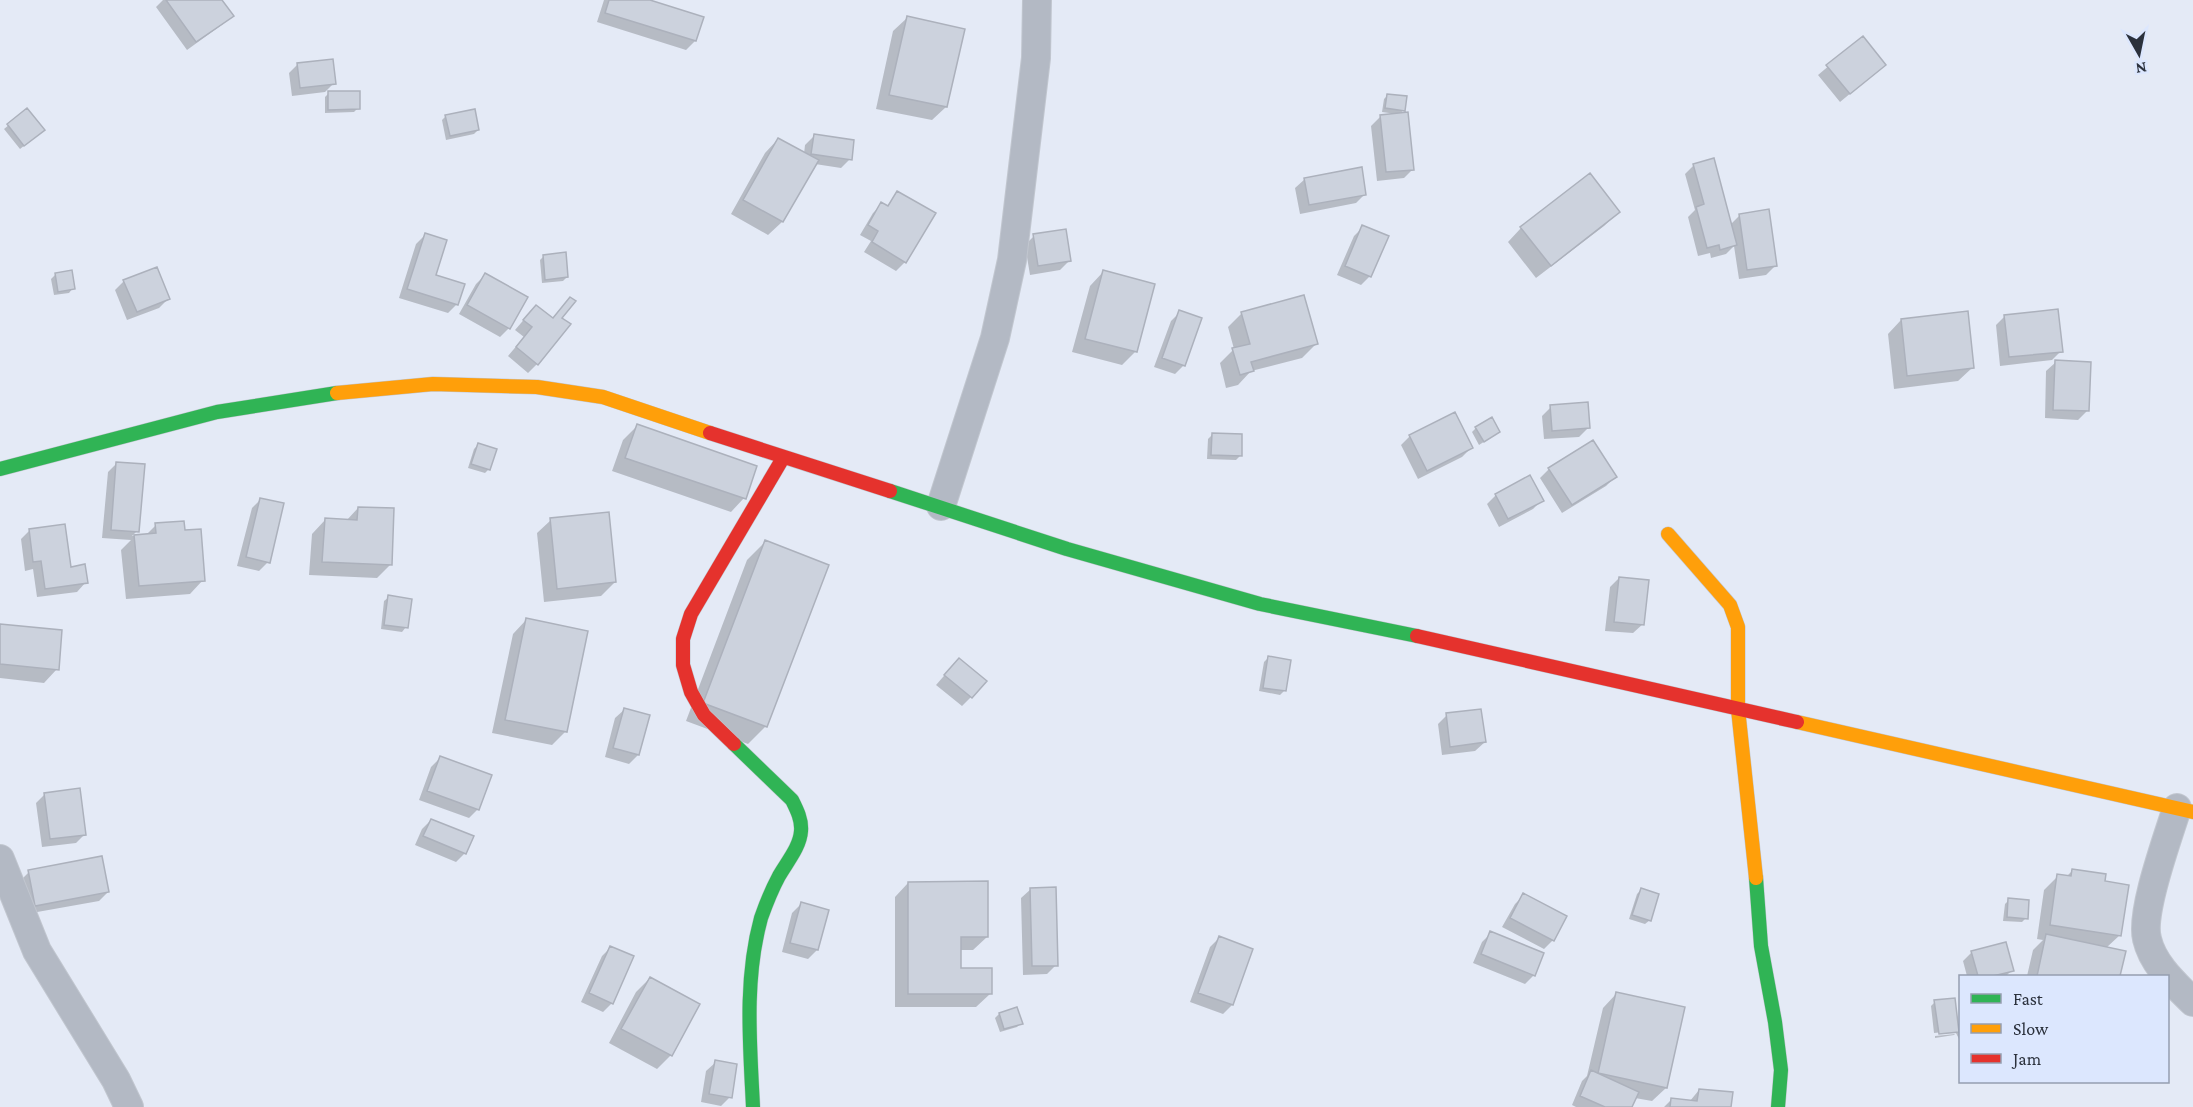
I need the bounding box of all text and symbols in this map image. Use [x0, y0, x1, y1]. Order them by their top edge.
north arrow [2109, 24, 2169, 84]
text: N [2134, 59, 2148, 78]
legend [1959, 975, 2169, 1083]
text: Fast [2013, 989, 2044, 1009]
text: Slow [2013, 1019, 2049, 1039]
text: Jam [2011, 1049, 2042, 1069]

